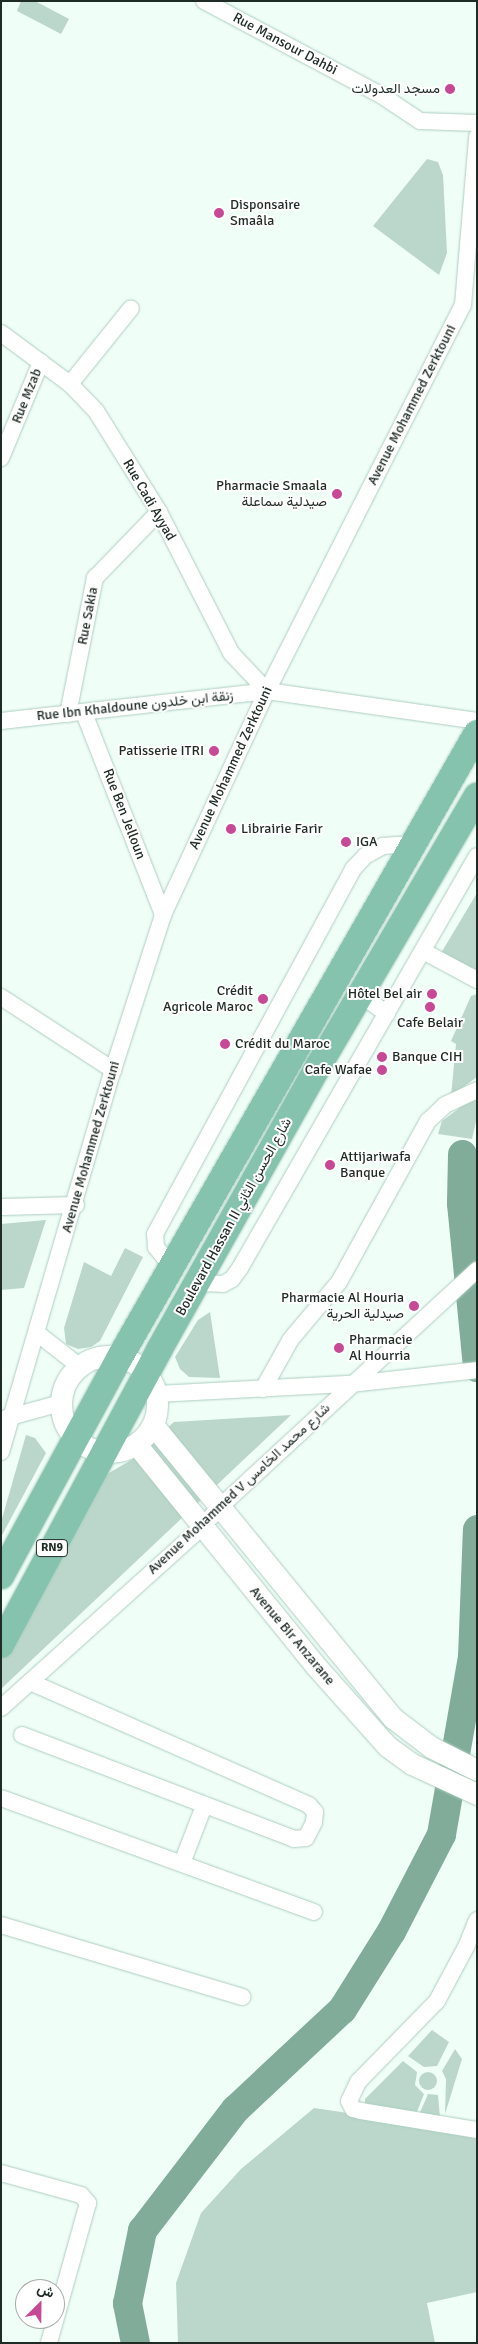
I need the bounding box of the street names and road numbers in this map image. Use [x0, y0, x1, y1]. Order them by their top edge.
street label: Rue Mansour Dahbi [230, 9, 340, 79]
street label: Avenue Mohammed Zerktouni [364, 322, 460, 488]
street label: Rue Mzab [8, 366, 46, 426]
street label: Rue Cadi Ayyad [119, 456, 179, 544]
street label: Rue Sakia [74, 586, 102, 646]
street label: Avenue Mohammed Zerktouni [186, 684, 276, 852]
street label: Rue Ibn Khaldoune زنقة ابن خلدون [36, 687, 234, 725]
street label: Rue Ben Jelloun [99, 766, 149, 862]
street label: Avenue Mohammed Zerktouni [58, 1059, 124, 1235]
street label: Boulevard Hassan II شارع الحسن الثاني [172, 1115, 296, 1319]
street label: Avenue Mohammed V شارع محمد الخامس [144, 1400, 334, 1578]
road number: RN9 [36, 1539, 68, 1558]
street label: Avenue Bir Anzarane [246, 1583, 338, 1689]

